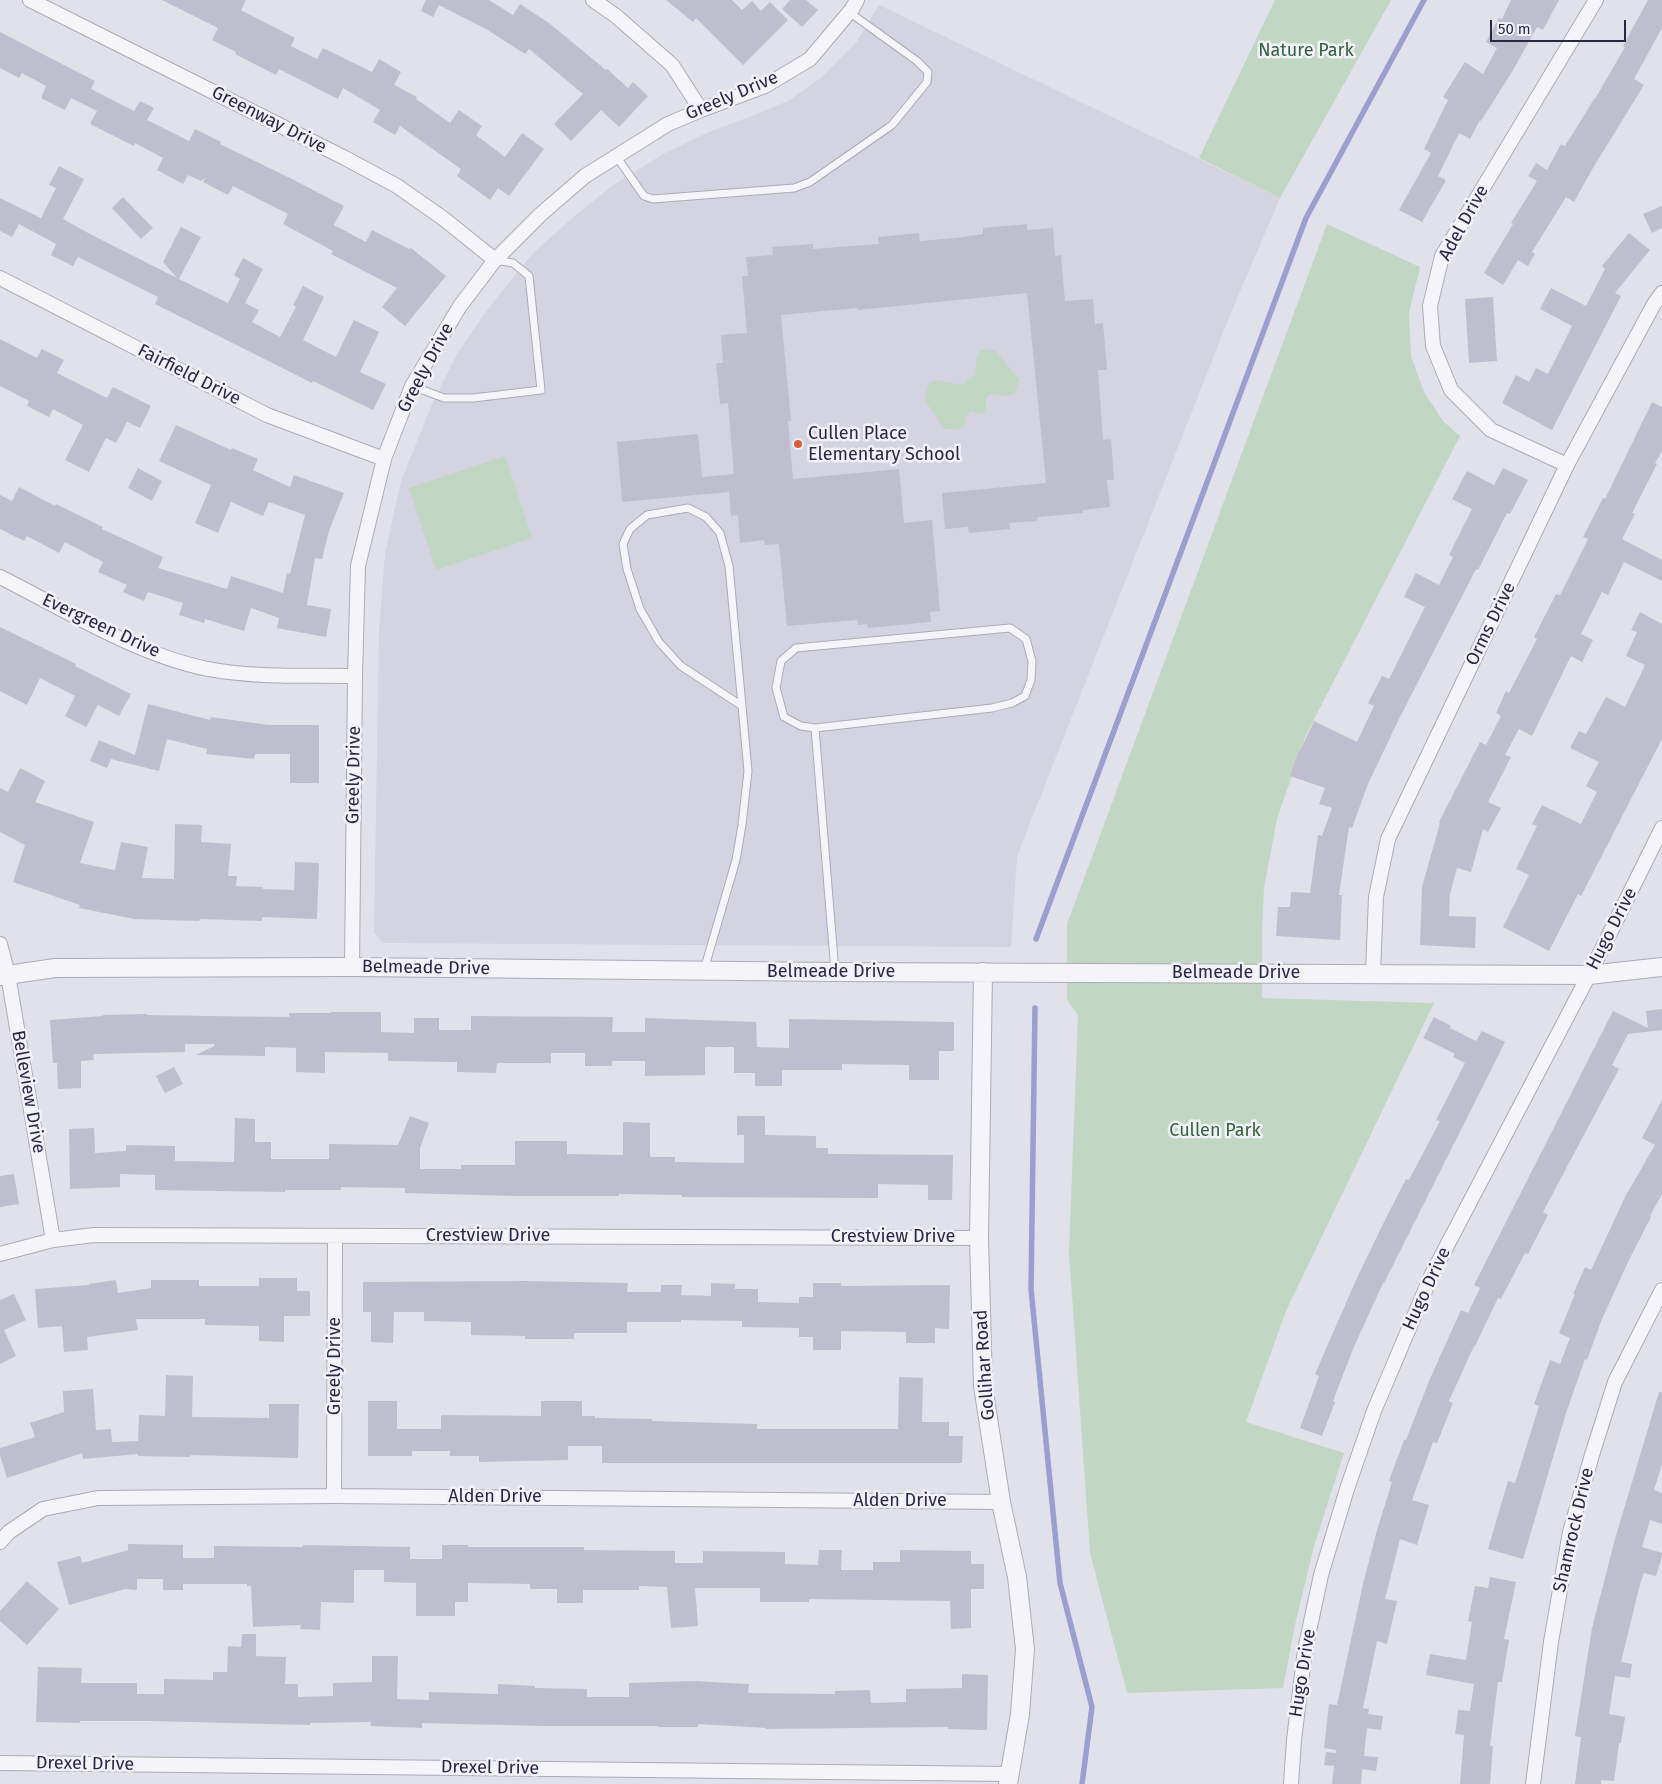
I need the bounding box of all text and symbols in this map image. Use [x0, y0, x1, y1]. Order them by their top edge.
scale bar [1492, 10, 1628, 42]
text: 50 m [1498, 20, 1531, 38]
park label: Nature Park [1258, 40, 1354, 62]
street label: Greely Drive [683, 67, 781, 125]
street label: Greenway Drive [208, 82, 330, 158]
street label: Adel Drive [1434, 181, 1494, 265]
street label: Greely Drive [393, 320, 459, 416]
street label: Fairfield Drive [134, 340, 244, 410]
place label: Cullen Place Elementary School [808, 423, 960, 466]
marker: Cullen Place Elementary School [792, 438, 804, 450]
street label: Orms Drive [1462, 579, 1520, 669]
street label: Evergreen Drive [39, 589, 163, 663]
street label: Greely Drive [342, 726, 366, 824]
street label: Hugo Drive [1582, 884, 1642, 974]
street label: Belmeade Drive [362, 956, 490, 980]
street label: Belmeade Drive [767, 961, 895, 983]
street label: Belmeade Drive [1172, 962, 1300, 984]
street label: Belleview Drive [7, 1029, 49, 1155]
park label: Cullen Park [1169, 1120, 1261, 1142]
street label: Crestview Drive [426, 1225, 550, 1247]
street label: Crestview Drive [831, 1226, 955, 1248]
street label: Hugo Drive [1398, 1244, 1456, 1334]
street label: Gollihar Road [970, 1309, 1000, 1421]
street label: Greely Drive [324, 1317, 346, 1415]
street label: Shamrock Drive [1549, 1466, 1599, 1594]
street label: Alden Drive [448, 1486, 542, 1508]
street label: Alden Drive [853, 1490, 947, 1512]
street label: Hugo Drive [1285, 1627, 1321, 1719]
street label: Drexel Drive [36, 1752, 134, 1776]
street label: Drexel Drive [441, 1756, 539, 1780]

